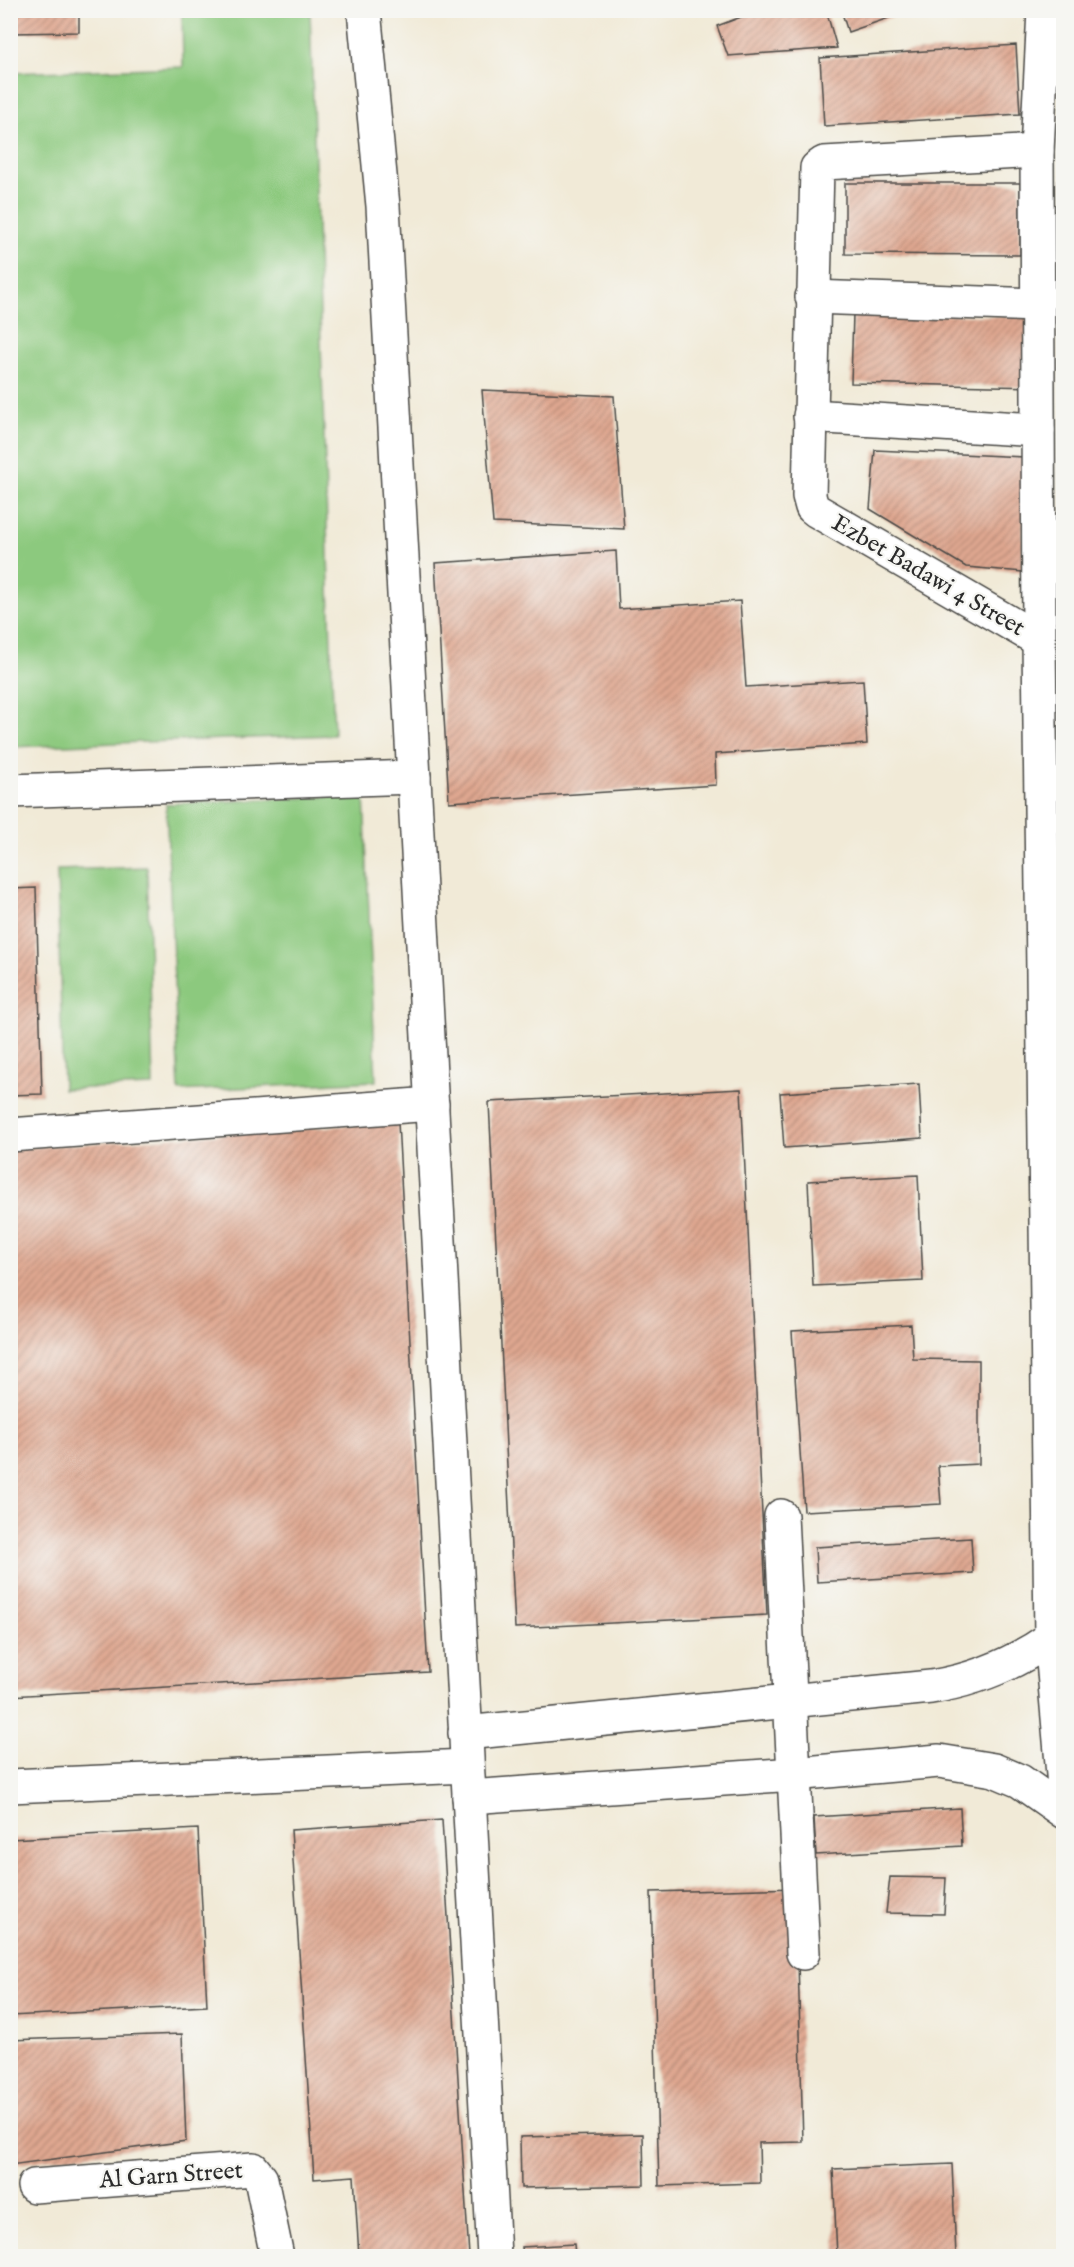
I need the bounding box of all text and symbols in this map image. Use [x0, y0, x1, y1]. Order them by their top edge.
street label: Ezbet Badawi 4 Street [826, 508, 1030, 644]
street label: Al Garn Street [97, 2156, 244, 2197]

